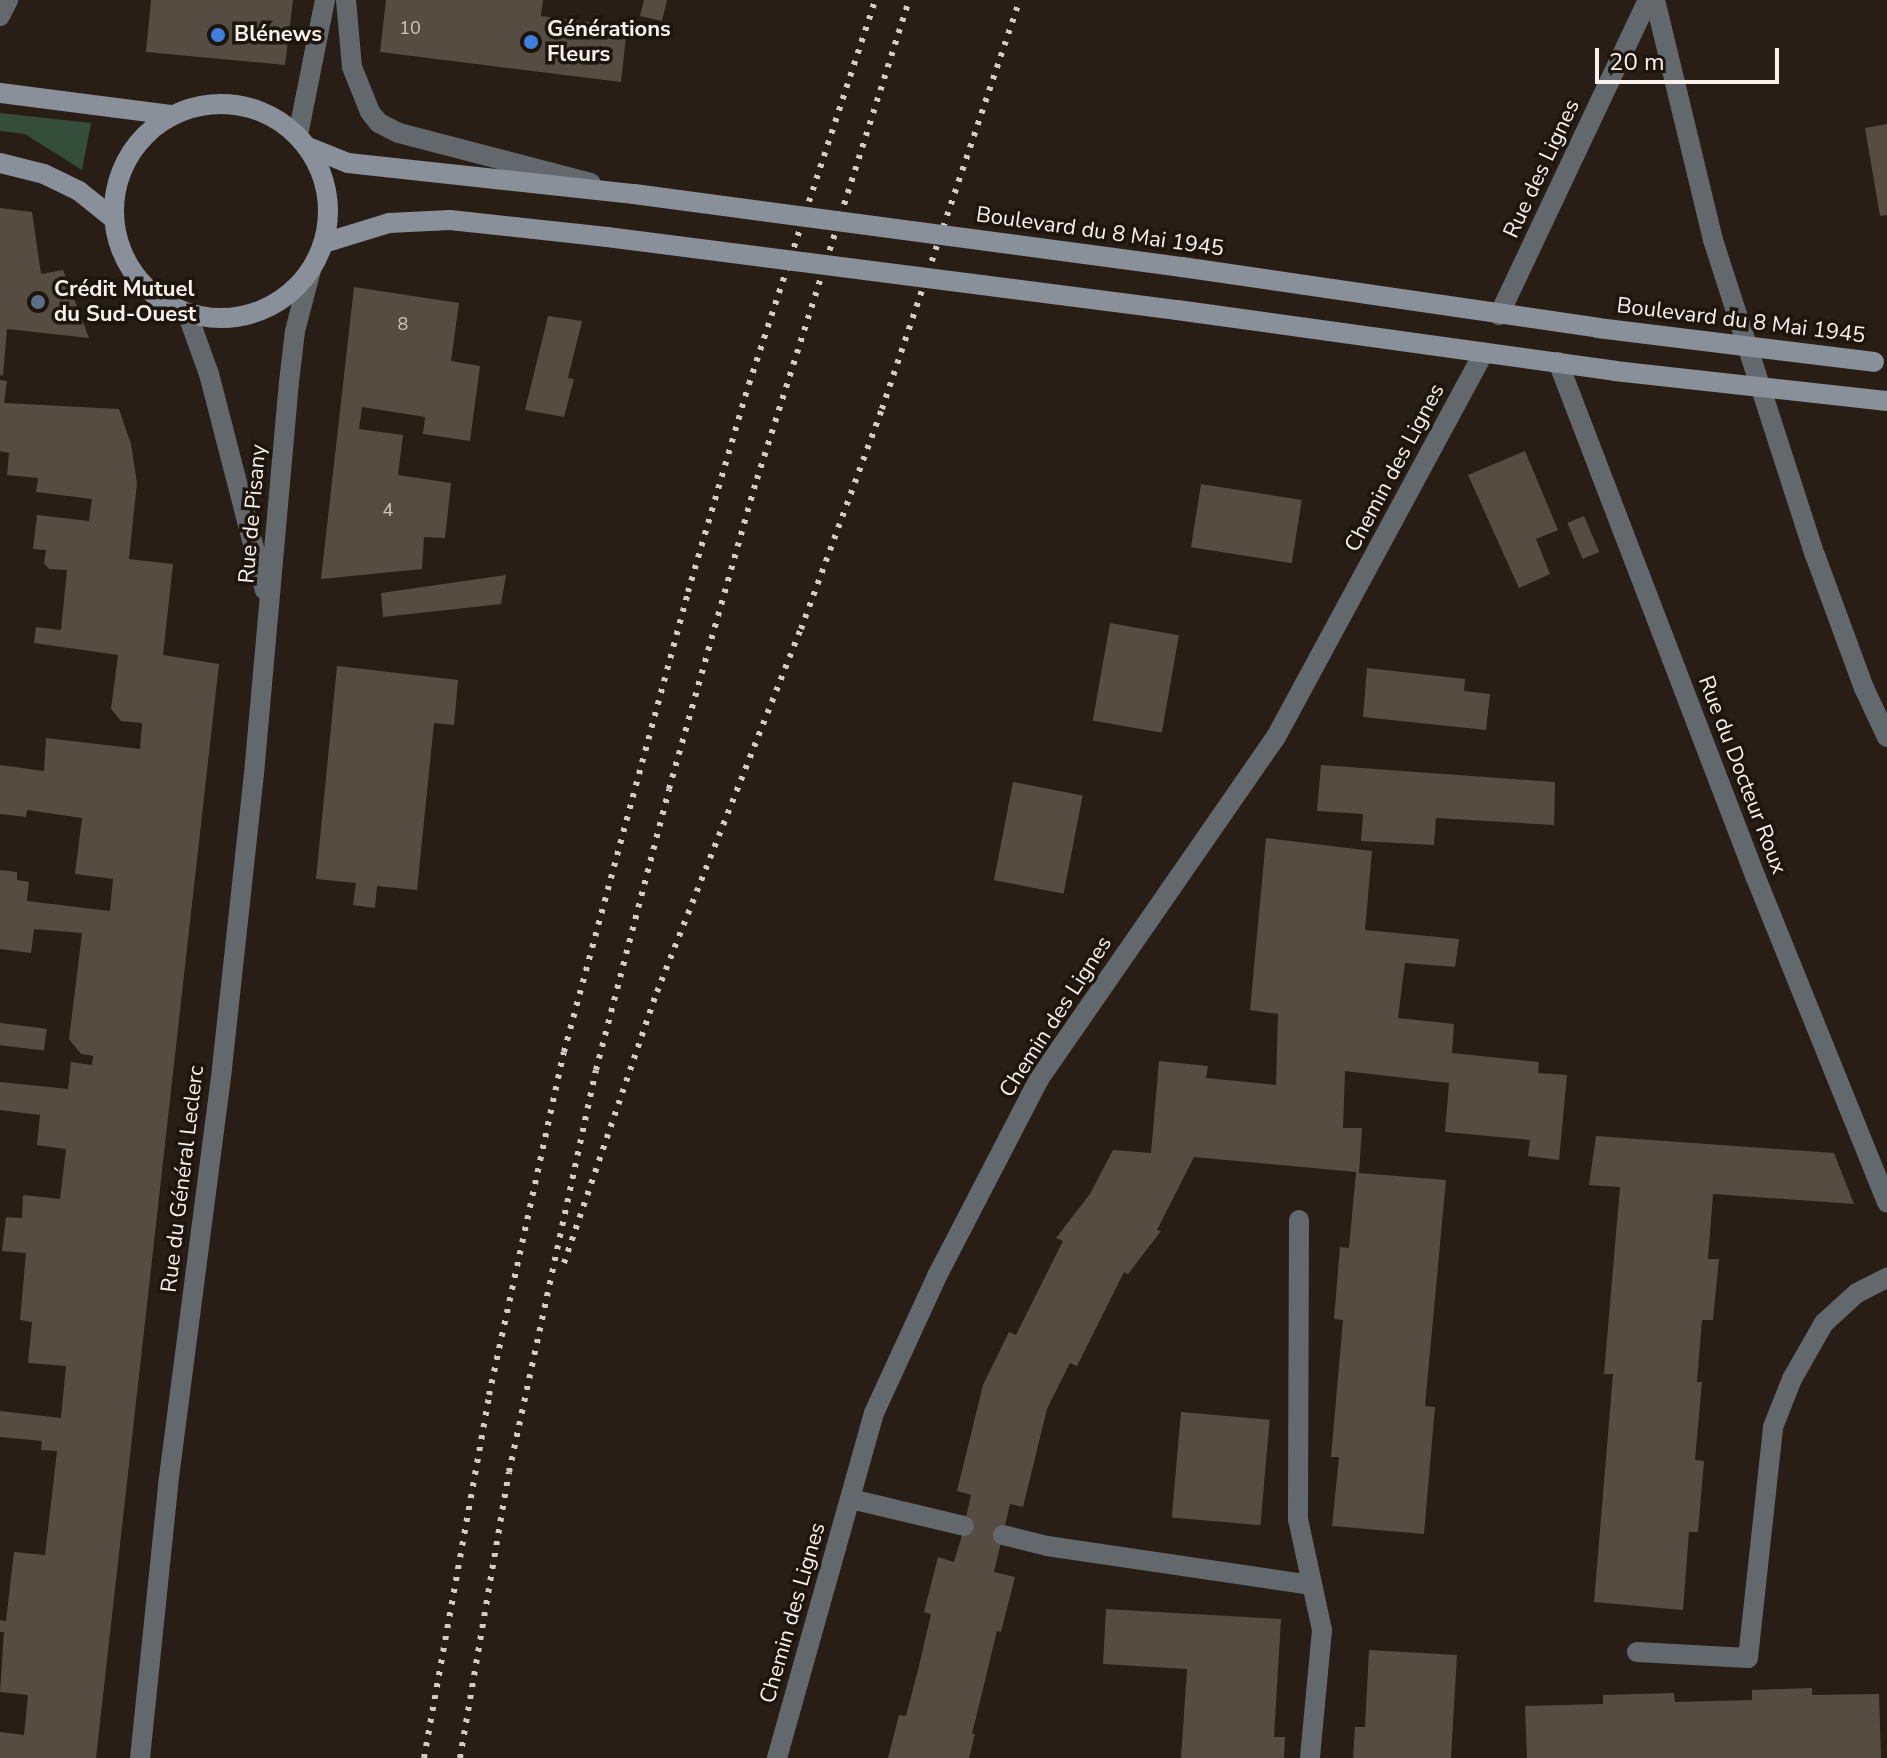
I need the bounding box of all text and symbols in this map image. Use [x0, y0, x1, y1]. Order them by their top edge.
place label: Générations Fleurs [547, 16, 671, 68]
house number: 10 [399, 17, 421, 39]
place label: Blénews [234, 22, 322, 48]
marker: Blénews [209, 26, 227, 44]
scale bar [1599, 32, 1783, 82]
marker: Générations Fleurs [522, 33, 540, 51]
text: 20 m [1609, 46, 1665, 78]
street label: Rue des Lignes [1498, 95, 1586, 243]
street label: Boulevard du 8 Mai 1945 [974, 202, 1226, 262]
place label: Crédit Mutuel du Sud-Ouest [54, 276, 196, 328]
marker: Crédit Mutuel du Sud-Ouest [29, 293, 47, 311]
street label: Boulevard du 8 Mai 1945 [1615, 293, 1867, 349]
house number: 8 [398, 313, 408, 335]
street label: Chemin des Lignes [1340, 379, 1450, 557]
street label: Rue de Pisany [234, 443, 272, 585]
house number: 4 [383, 499, 393, 521]
street label: Rue du Docteur Roux [1692, 672, 1792, 878]
street label: Chemin des Lignes [994, 932, 1118, 1102]
street label: Rue du Général Leclerc [156, 1064, 210, 1294]
street label: Chemin des Lignes [755, 1520, 831, 1706]

